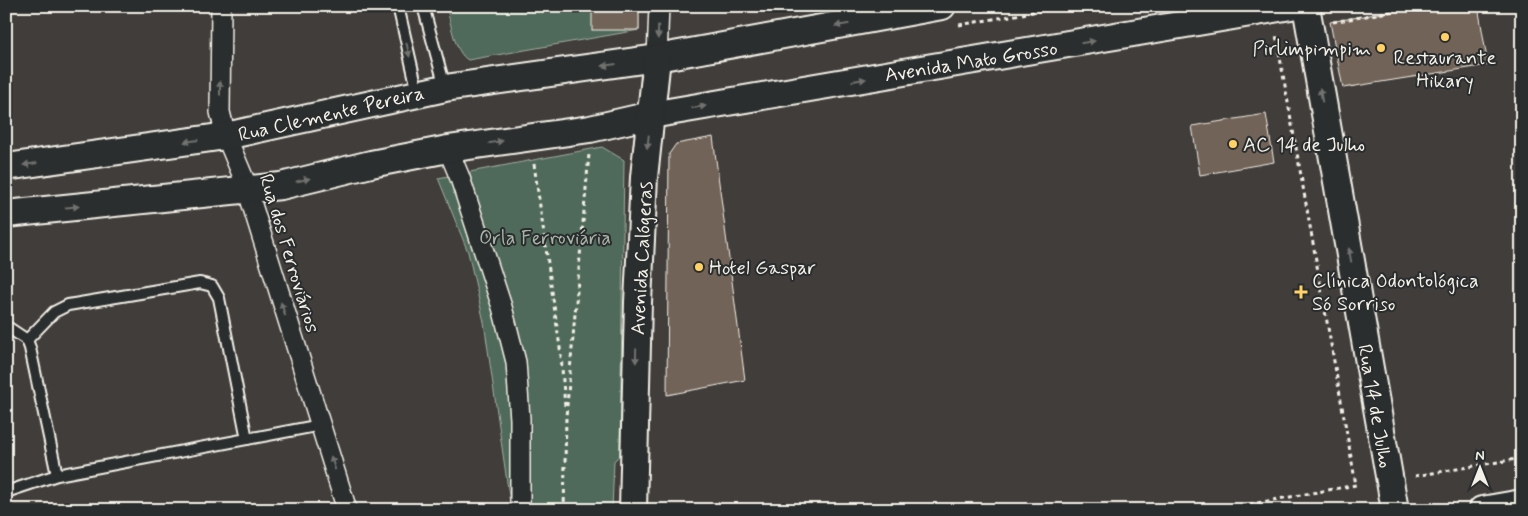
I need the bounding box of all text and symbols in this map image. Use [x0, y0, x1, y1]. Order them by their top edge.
one-way arrow [834, 21, 850, 29]
one-way arrow [653, 25, 661, 41]
marker: Restaurante Hikary [1439, 31, 1451, 43]
street label: Avenida Mato Grosso [883, 35, 1060, 89]
place label: Pirlimpimpim [1253, 36, 1371, 63]
one-way arrow [1081, 37, 1097, 45]
one-way arrow [404, 42, 412, 57]
marker: Pirlimpimpim [1375, 42, 1387, 54]
place label: Restaurante Hikary [1394, 45, 1497, 95]
one-way arrow [600, 61, 616, 69]
one-way arrow [851, 75, 867, 83]
one-way arrow [216, 80, 224, 96]
street label: Rua Clemente Pereira [236, 80, 427, 149]
one-way arrow [1317, 87, 1325, 103]
one-way arrow [691, 102, 707, 110]
place label: AC 14 de Julho [1243, 132, 1365, 159]
one-way arrow [644, 134, 652, 150]
one-way arrow [182, 137, 198, 145]
one-way arrow [488, 138, 504, 146]
marker: AC 14 de Julho [1227, 138, 1239, 150]
one-way arrow [21, 160, 37, 168]
street label: Rua dos Ferroviários [252, 171, 326, 336]
one-way arrow [295, 176, 310, 184]
street label: Avenida Calógeras [625, 180, 660, 336]
one-way arrow [64, 203, 80, 211]
park label: Orla Ferroviária [479, 225, 611, 252]
one-way arrow [1345, 247, 1353, 263]
place label: Hotel Gaspar [709, 255, 816, 282]
marker: Hotel Gaspar [693, 261, 705, 273]
place label: Clínica Odontológica Só Sorriso [1312, 268, 1479, 318]
marker: Clínica Odontológica Só Sorriso [1294, 285, 1308, 299]
one-way arrow [279, 301, 287, 316]
street label: Rua 14 de Julho [1350, 342, 1399, 470]
one-way arrow [632, 349, 640, 365]
north arrow [1456, 444, 1506, 494]
text: N [1475, 447, 1485, 465]
one-way arrow [328, 456, 336, 471]

